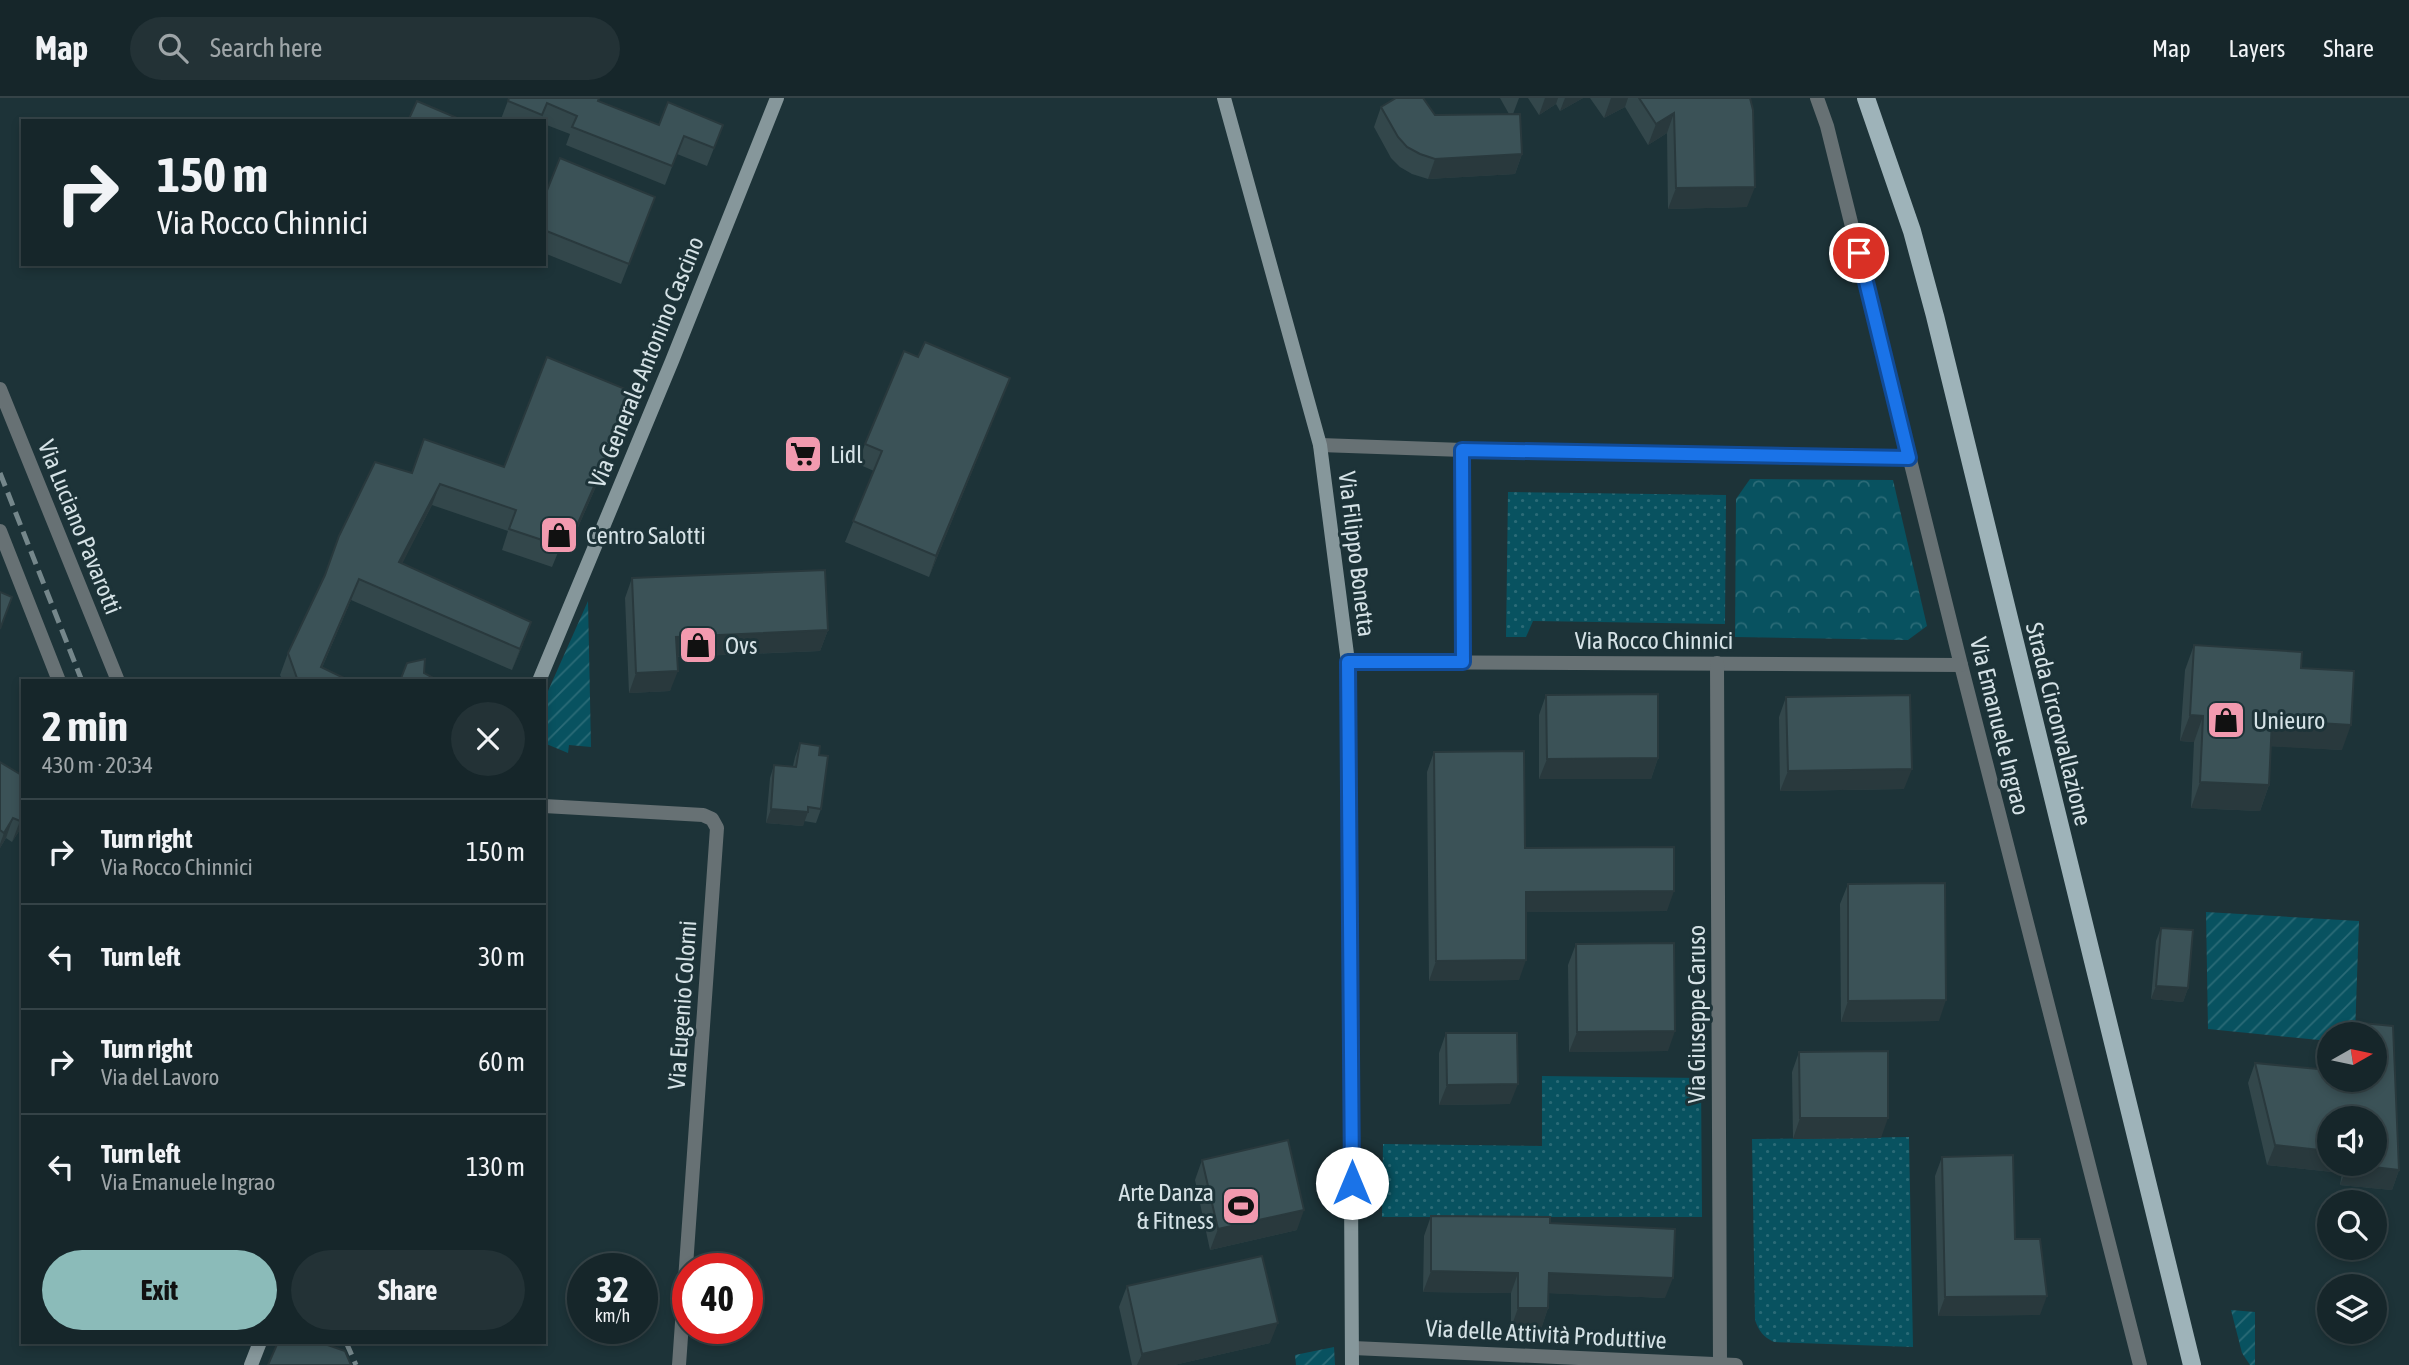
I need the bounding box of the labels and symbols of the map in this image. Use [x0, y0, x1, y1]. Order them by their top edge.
pin [1829, 223, 1889, 283]
street label: Via Generale Antonino Cascino [583, 233, 709, 491]
supermarket icon: Lidl [782, 433, 824, 475]
street label: Via Luciano Pavarotti [33, 436, 127, 618]
place label: Lidl [830, 441, 863, 468]
street label: Via Filippo Bonetta [1333, 470, 1381, 638]
shop icon: Centro Salotti [538, 514, 580, 556]
place label: Centro Salotti [586, 522, 706, 549]
street label: Strada Circonvallazione [2021, 620, 2097, 828]
shop icon: Ovs [677, 624, 719, 666]
street label: Via Rocco Chinnici [1575, 627, 1733, 654]
place label: Ovs [725, 632, 757, 659]
street label: Via Emanuele Ingrao [1965, 634, 2035, 818]
shop icon: Unieuro [2205, 699, 2247, 741]
place label: Unieuro [2253, 707, 2325, 734]
street label: Via Eugenio Colorni [663, 919, 701, 1091]
street label: Via Giuseppe Caruso [1683, 925, 1710, 1103]
north arrow [2317, 1022, 2387, 1092]
position arrow [1315, 1146, 1389, 1220]
place label: Arte Danza & Fitness [1119, 1179, 1214, 1234]
sports icon: Arte Danza & Fitness [1220, 1185, 1262, 1227]
speed limit sign: 40 [672, 1253, 763, 1344]
street label: Via delle Attività Produttive [1425, 1314, 1667, 1354]

